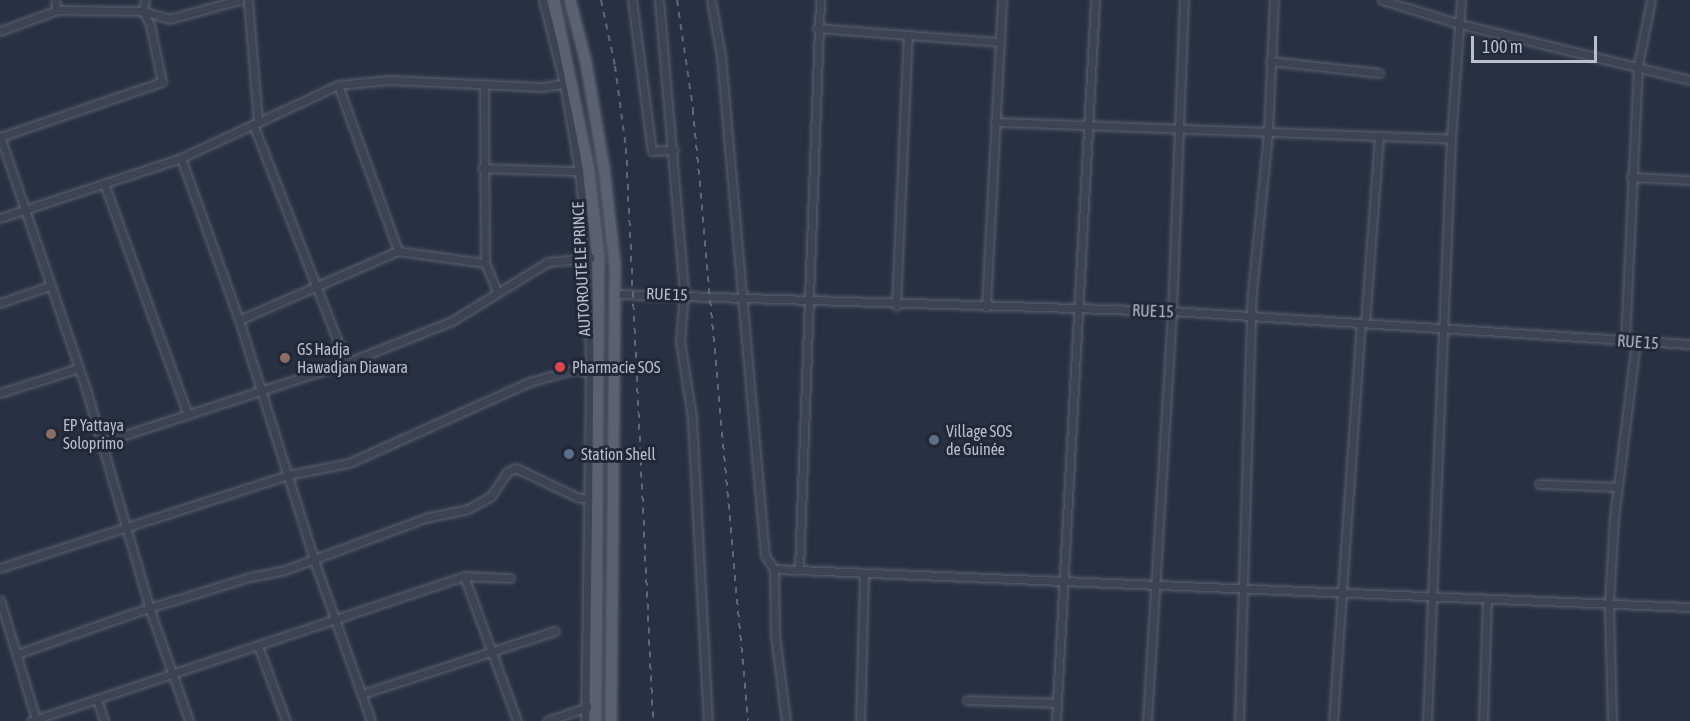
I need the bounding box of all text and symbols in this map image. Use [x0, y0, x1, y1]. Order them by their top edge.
scale bar [1474, 24, 1600, 62]
text: 100 m [1482, 36, 1523, 57]
street label: AUTOROUTE LE PRINCE [568, 201, 594, 337]
street label: RUE 15 [646, 284, 688, 304]
street label: RUE 15 [1132, 301, 1174, 321]
street label: RUE 15 [1617, 331, 1659, 353]
place label: GS Hadja Hawadjan Diawara [297, 339, 408, 377]
marker: GS Hadja Hawadjan Diawara [278, 351, 292, 365]
place label: Pharmacie SOS [572, 357, 661, 377]
marker: Pharmacie SOS [553, 360, 567, 374]
place label: EP Yattaya Soloprimo [63, 415, 124, 453]
place label: Village SOS de Guinée [946, 421, 1012, 459]
marker: EP Yattaya Soloprimo [44, 427, 58, 441]
marker: Village SOS de Guinée [927, 433, 941, 447]
place label: Station Shell [581, 444, 656, 464]
marker: Station Shell [562, 447, 576, 461]

